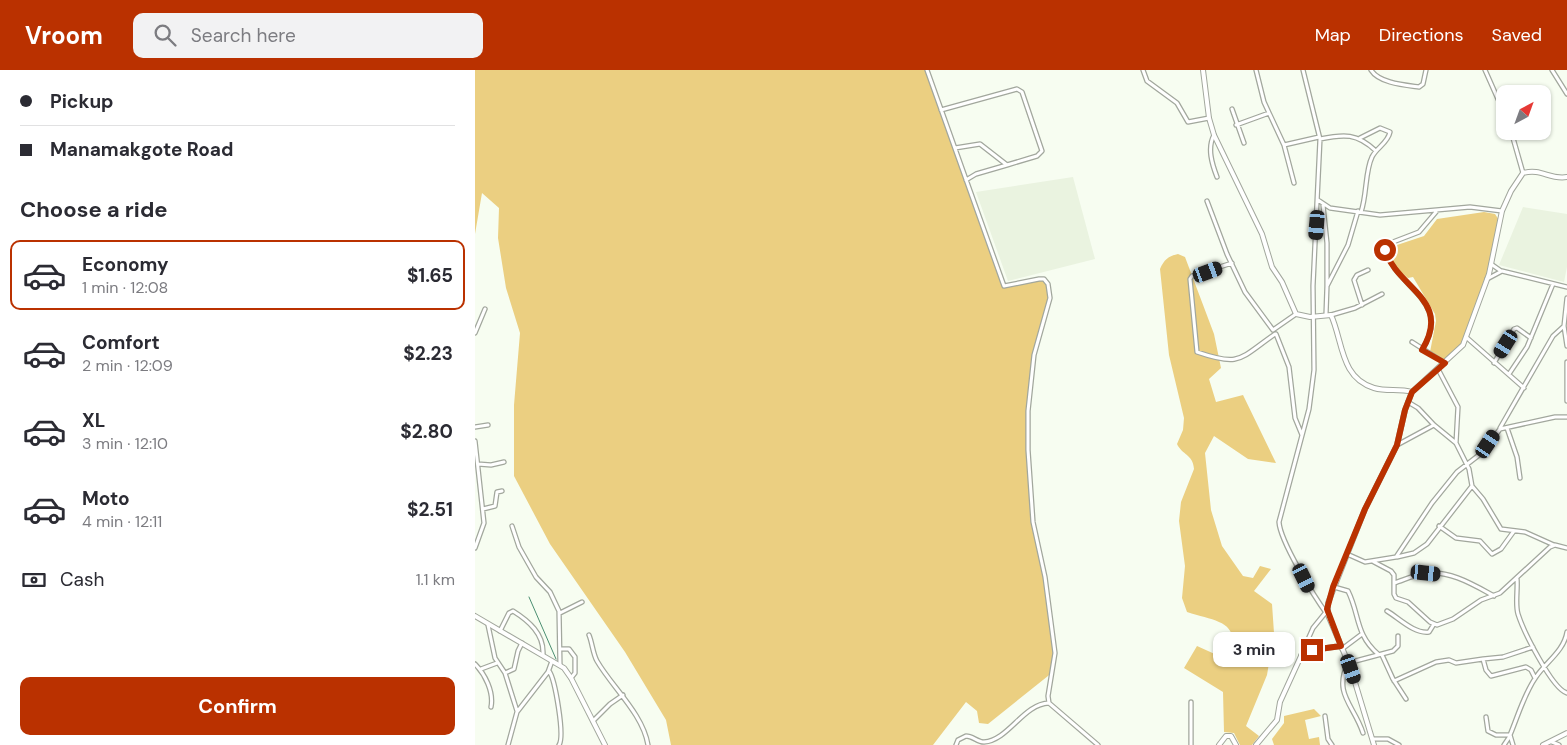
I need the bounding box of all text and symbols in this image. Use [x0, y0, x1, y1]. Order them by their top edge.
search box [133, 13, 483, 58]
text: Vroom [25, 20, 103, 51]
icon: search [151, 21, 179, 49]
text: Search here [191, 23, 296, 48]
text: Map [1315, 23, 1351, 47]
text: Directions [1379, 23, 1464, 47]
text: Saved [1492, 23, 1542, 47]
north arrow [1496, 85, 1551, 140]
map controls [1496, 85, 1551, 140]
text: Pickup [50, 89, 114, 114]
text: Manamakgote Road [50, 137, 233, 162]
text: Choose a ride [20, 195, 168, 224]
car [1308, 209, 1325, 241]
route start [1374, 239, 1396, 261]
text: Economy [82, 252, 169, 277]
icon: car [22, 253, 67, 298]
car [1191, 260, 1224, 284]
text: $1.65 [407, 263, 453, 288]
text: 1 min · 12:08 [82, 277, 168, 298]
car [1491, 327, 1520, 361]
text: Comfort [82, 330, 160, 355]
icon: car [22, 331, 67, 376]
text: $2.23 [403, 341, 453, 366]
text: 2 min · 12:09 [82, 355, 173, 376]
text: XL [82, 408, 105, 433]
icon: car [22, 409, 67, 454]
text: $2.80 [400, 419, 453, 444]
car [1473, 427, 1502, 461]
text: 3 min · 12:10 [82, 433, 168, 454]
text: Moto [82, 486, 130, 511]
icon: car [22, 487, 67, 532]
text: $2.51 [407, 497, 453, 522]
text: 4 min · 12:11 [82, 511, 162, 532]
car [1290, 561, 1317, 595]
car [1410, 564, 1441, 582]
icon: cash [20, 566, 48, 594]
text: Cash [60, 567, 104, 592]
text: 1.1 km [416, 569, 455, 590]
callout: 3 min [1212, 632, 1295, 668]
text: 3 min [1233, 639, 1275, 660]
route end [1301, 639, 1323, 661]
car [1339, 652, 1362, 686]
button: Confirm [20, 677, 455, 735]

